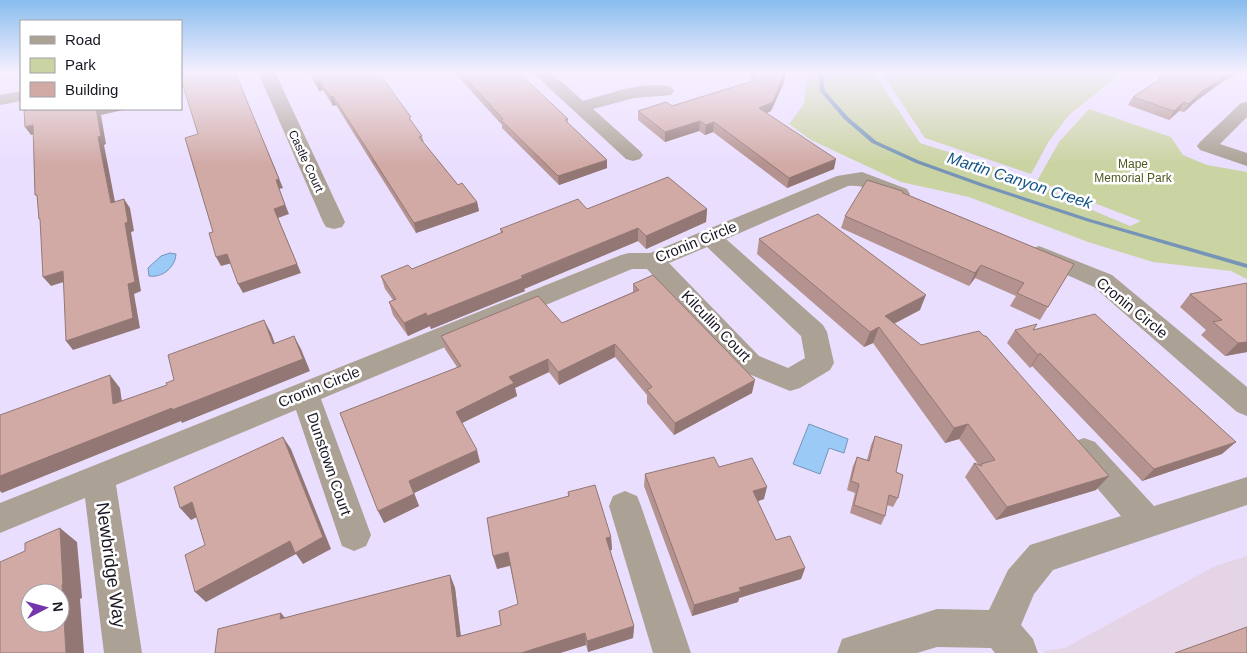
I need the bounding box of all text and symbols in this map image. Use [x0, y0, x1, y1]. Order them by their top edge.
legend [20, 20, 182, 110]
text: Road [65, 31, 101, 48]
text: Park [65, 56, 96, 73]
text: Building [65, 81, 118, 98]
street label: Castle Court [286, 128, 327, 195]
water label: Martin Canyon Creek [945, 149, 1095, 212]
park label: Mape Memorial Park [1094, 157, 1173, 185]
street label: Cronin Circle [652, 217, 739, 266]
street label: Cronin Circle [1093, 274, 1171, 341]
street label: Kilcullin Court [678, 287, 755, 365]
street label: Cronin Circle [275, 362, 362, 411]
street label: Dunstown Court [304, 410, 355, 518]
street label: Newbridge Way [92, 501, 130, 629]
north arrow [20, 583, 70, 633]
text: N [49, 601, 66, 613]

